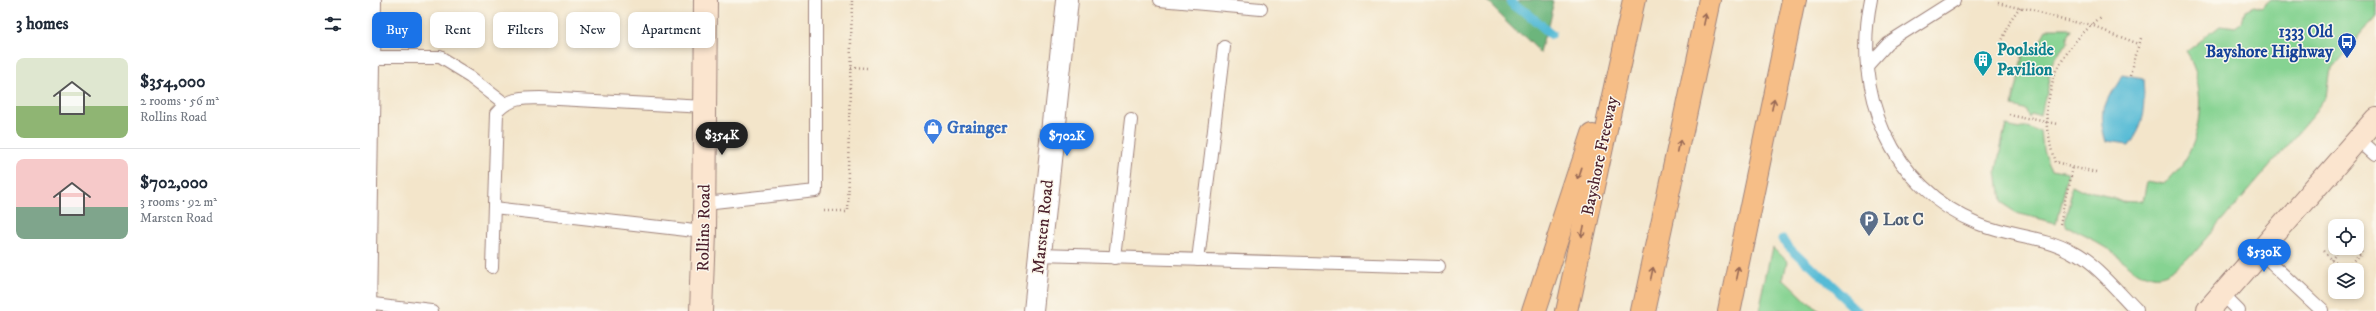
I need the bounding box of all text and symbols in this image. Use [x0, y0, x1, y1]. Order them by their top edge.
chip: Buy [372, 12, 422, 48]
chip: Rent [430, 12, 485, 48]
chip: Filters [493, 12, 558, 48]
chip: New [566, 12, 620, 48]
chip: Apartment [628, 12, 715, 48]
text: 3 homes [16, 13, 69, 35]
icon: filters [322, 13, 344, 35]
one-way arrow [1703, 13, 1711, 26]
place label: 1333 Old Bayshore Highway [2206, 21, 2334, 63]
bus stop icon: 1333 Old Bayshore Highway [2336, 31, 2358, 59]
place label: Poolside Pavilion [1997, 39, 2054, 81]
building icon: Poolside Pavilion [1972, 49, 1994, 77]
text: $354,000 [140, 71, 205, 93]
icon: home [48, 74, 96, 122]
text: 2 rooms · 56 m² [140, 93, 219, 109]
street label: Bayshore Freeway [1577, 93, 1624, 218]
one-way arrow [1770, 98, 1778, 111]
text: Rollins Road [140, 109, 207, 125]
shop icon: Grainger [922, 117, 944, 145]
place label: Grainger [947, 117, 1008, 139]
pin: $354K [694, 122, 750, 156]
pin: $702K [1039, 123, 1095, 157]
text: $354K [705, 127, 739, 143]
text: $702K [1049, 128, 1085, 144]
one-way arrow [1675, 140, 1683, 153]
one-way arrow [1575, 167, 1583, 179]
text: $702,000 [140, 172, 208, 194]
icon: home [48, 175, 96, 223]
street label: Marsten Road [1027, 178, 1059, 275]
street label: Rollins Road [692, 184, 716, 272]
text: 3 rooms · 92 m² [140, 194, 217, 210]
parking icon: Lot C [1858, 209, 1880, 237]
place label: Lot C [1883, 209, 1924, 231]
text: Marsten Road [140, 210, 213, 226]
map controls [2328, 219, 2364, 299]
button: locate [2328, 219, 2364, 255]
one-way arrow [1579, 225, 1587, 238]
pin: $530K [2236, 239, 2292, 273]
text: $530K [2247, 244, 2281, 260]
button: layers [2328, 263, 2364, 299]
one-way arrow [1648, 267, 1656, 280]
one-way arrow [1734, 267, 1742, 280]

